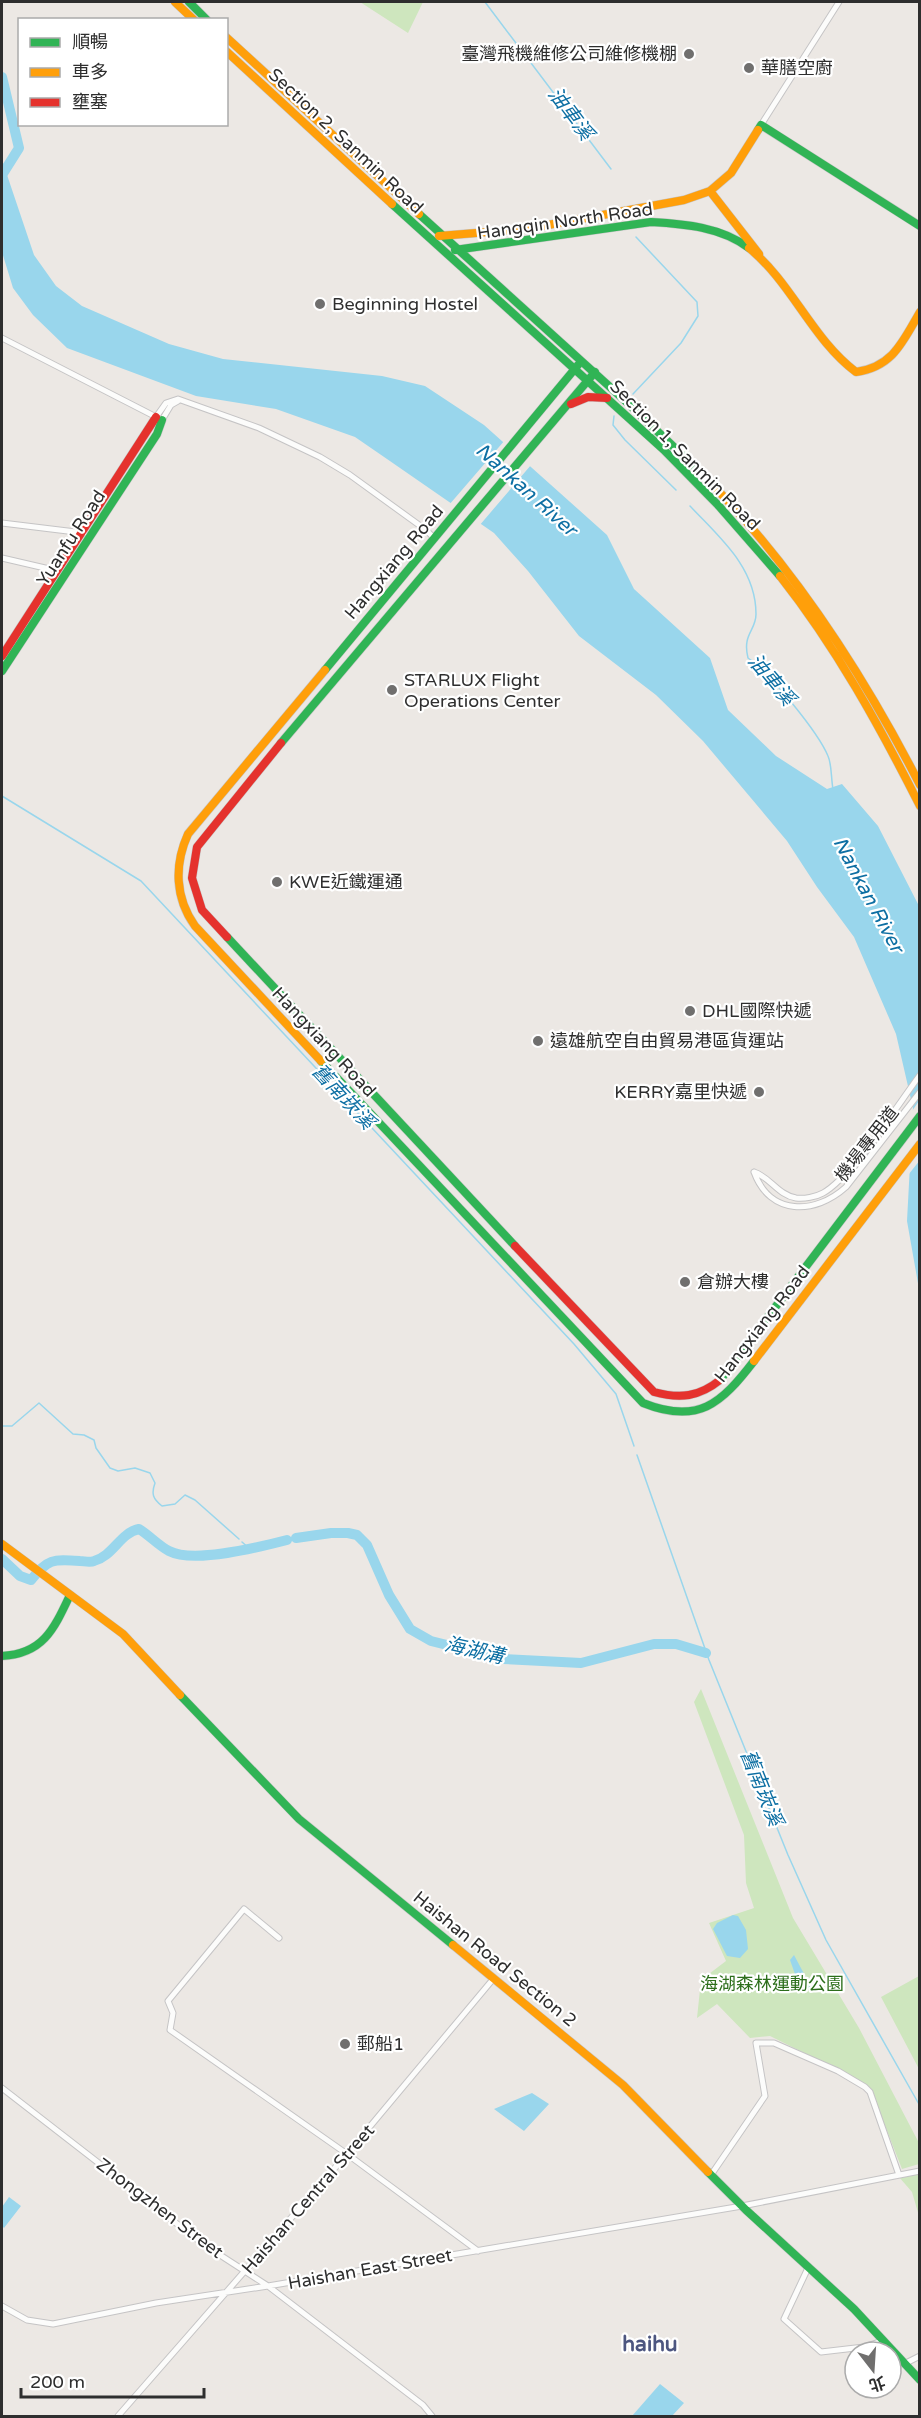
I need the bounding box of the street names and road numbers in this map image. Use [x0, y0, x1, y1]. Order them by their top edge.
street label: Section 2, Sanmin Road [264, 64, 428, 218]
street label: Hangqin North Road [476, 198, 654, 244]
street label: Section 1, Sanmin Road [605, 375, 765, 535]
street label: Yuanfu Road [32, 486, 110, 590]
street label: Hangxiang Road [340, 500, 448, 624]
street label: Hangxiang Road [267, 982, 381, 1102]
street label: 機場專用道 [831, 1102, 903, 1186]
street label: Hangxiang Road [710, 1261, 814, 1387]
street label: Haishan Road Section 2 [409, 1886, 581, 2032]
street label: Haishan Central Street [237, 2120, 379, 2278]
street label: Zhongzhen Street [92, 2153, 228, 2263]
street label: Haishan East Street [286, 2244, 454, 2294]

